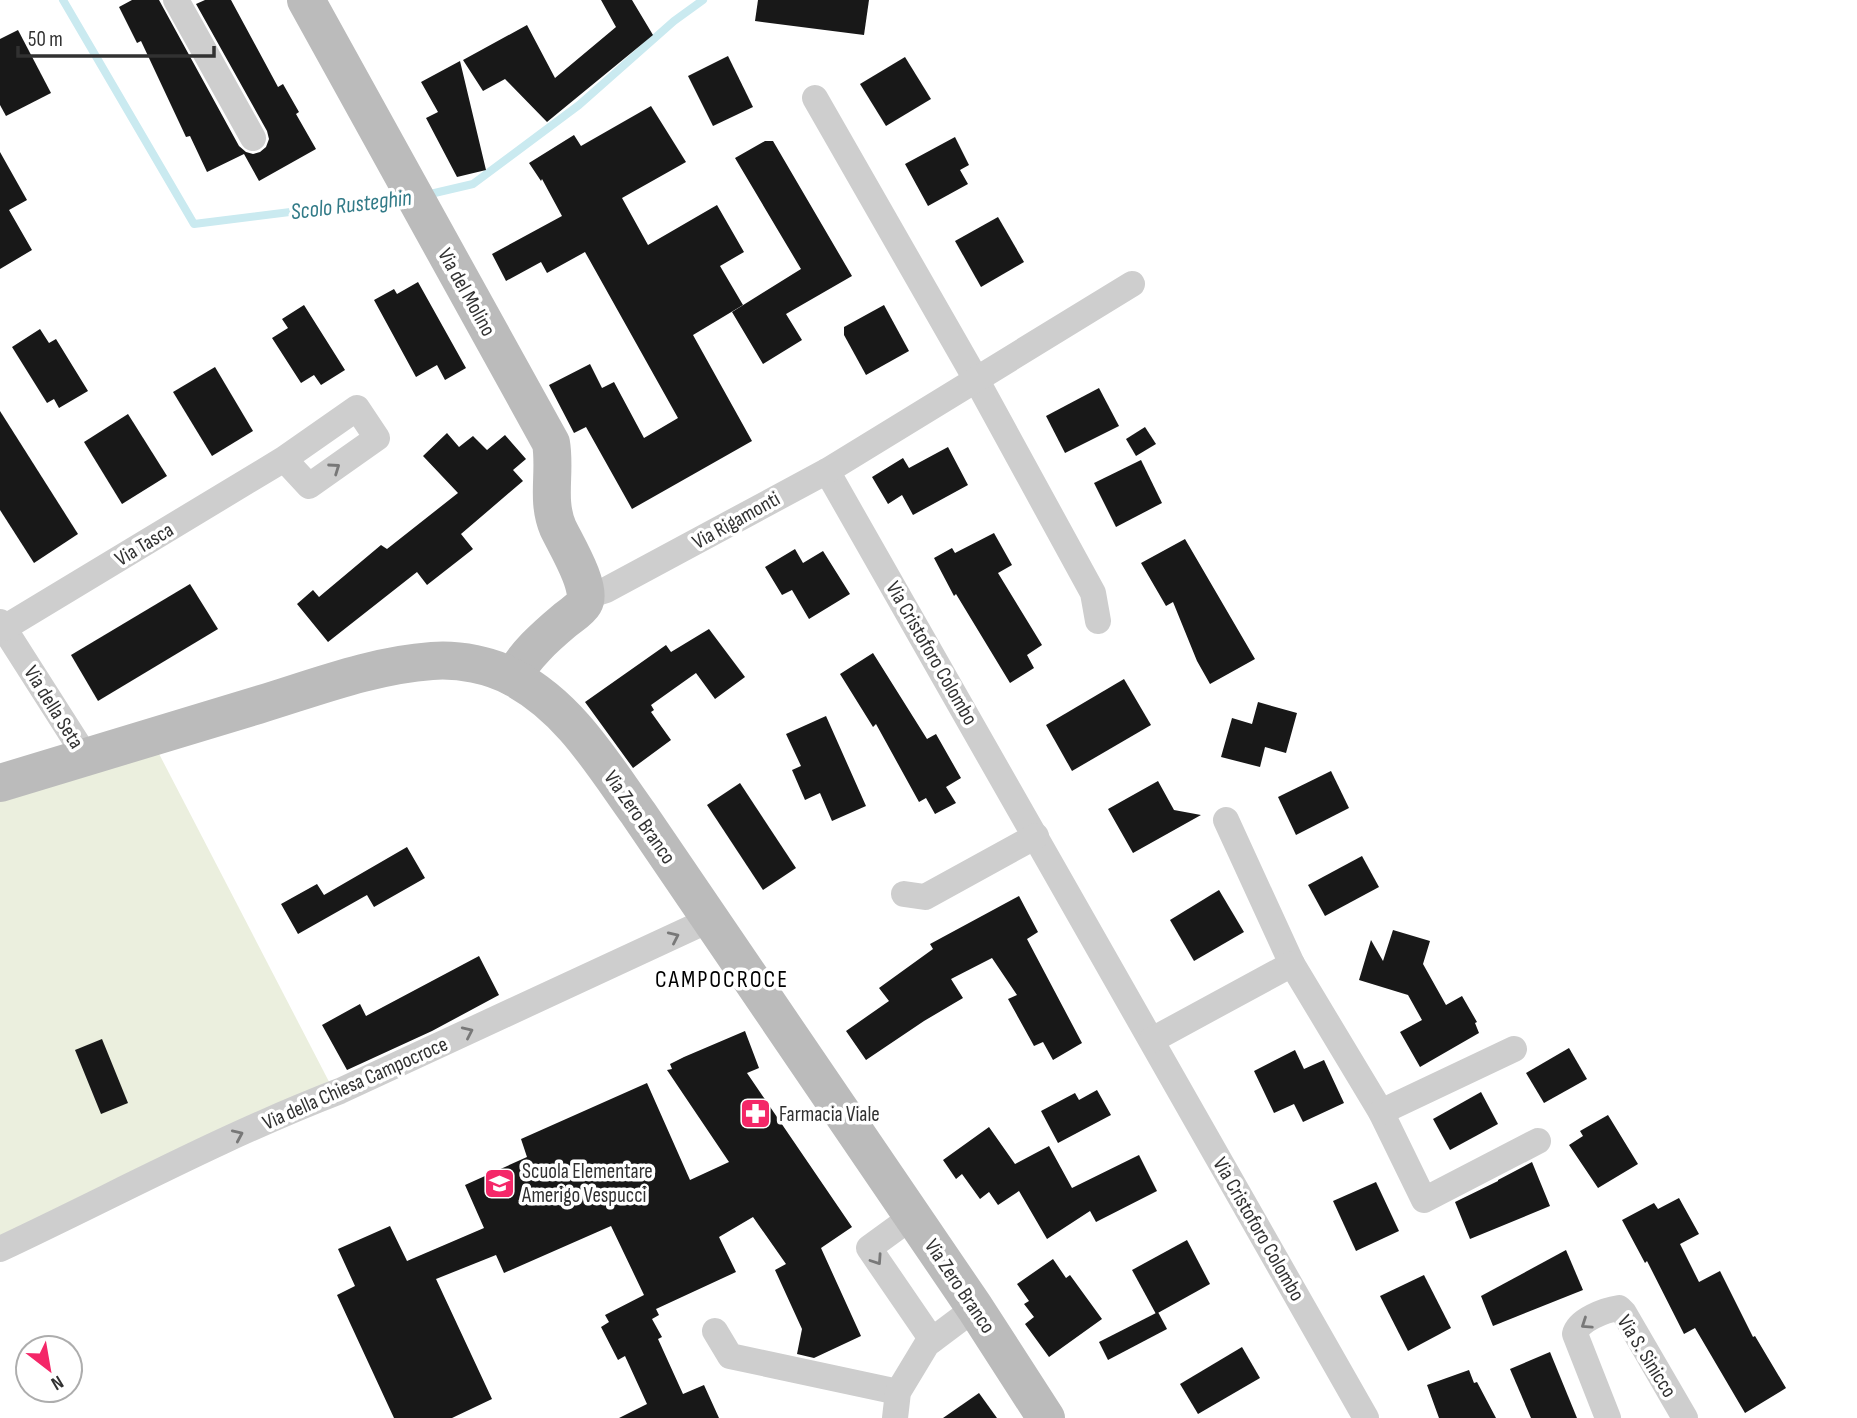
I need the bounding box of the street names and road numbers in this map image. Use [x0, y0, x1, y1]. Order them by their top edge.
street label: Via del Molino [432, 244, 501, 340]
street label: Via Rigamonti [688, 486, 784, 555]
street label: Via Tasca [110, 517, 178, 572]
street label: Via Cristoforo Colombo [880, 577, 983, 729]
street label: Via della Seta [18, 661, 89, 753]
street label: Via Zero Branco [598, 766, 681, 869]
street label: Via della Chiesa Campocroce [259, 1031, 452, 1136]
street label: Via Cristoforo Colombo [1207, 1153, 1310, 1305]
street label: Via Zero Branco [919, 1234, 1000, 1338]
street label: Via S. Sinicco [1612, 1311, 1682, 1402]

